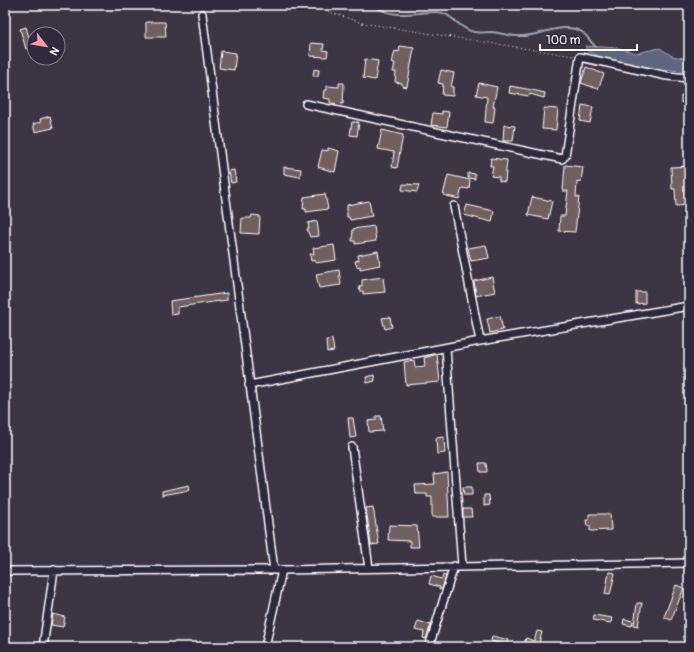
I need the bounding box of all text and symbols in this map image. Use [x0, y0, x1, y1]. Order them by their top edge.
north arrow [26, 26, 66, 66]
scale bar [540, 26, 637, 52]
text: 100 m [546, 33, 581, 48]
text: N [46, 44, 62, 58]

